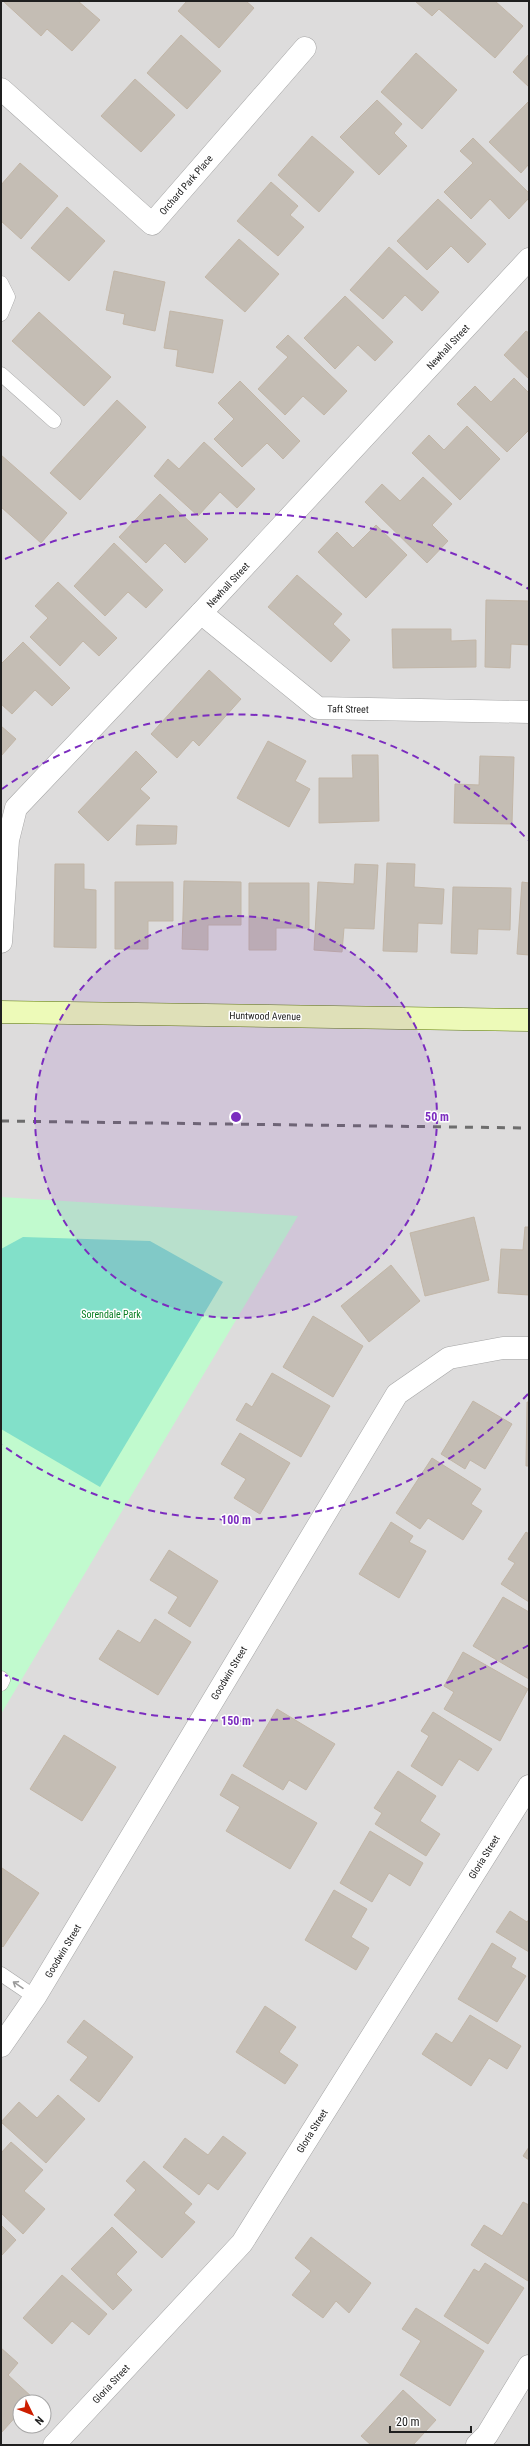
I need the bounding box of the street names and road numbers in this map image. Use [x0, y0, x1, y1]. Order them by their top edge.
street label: Orchard Park Place [157, 153, 215, 217]
street label: Newhall Street [424, 322, 472, 372]
street label: Newhall Street [204, 560, 252, 610]
street label: Taft Street [327, 703, 369, 715]
street label: Huntwood Avenue [229, 1010, 301, 1022]
street label: Goodwin Street [209, 1644, 249, 1702]
street label: Gloria Street [466, 1833, 502, 1881]
street label: Goodwin Street [43, 1922, 83, 1980]
street label: Gloria Street [294, 2107, 330, 2155]
street label: Gloria Street [90, 2362, 132, 2406]

